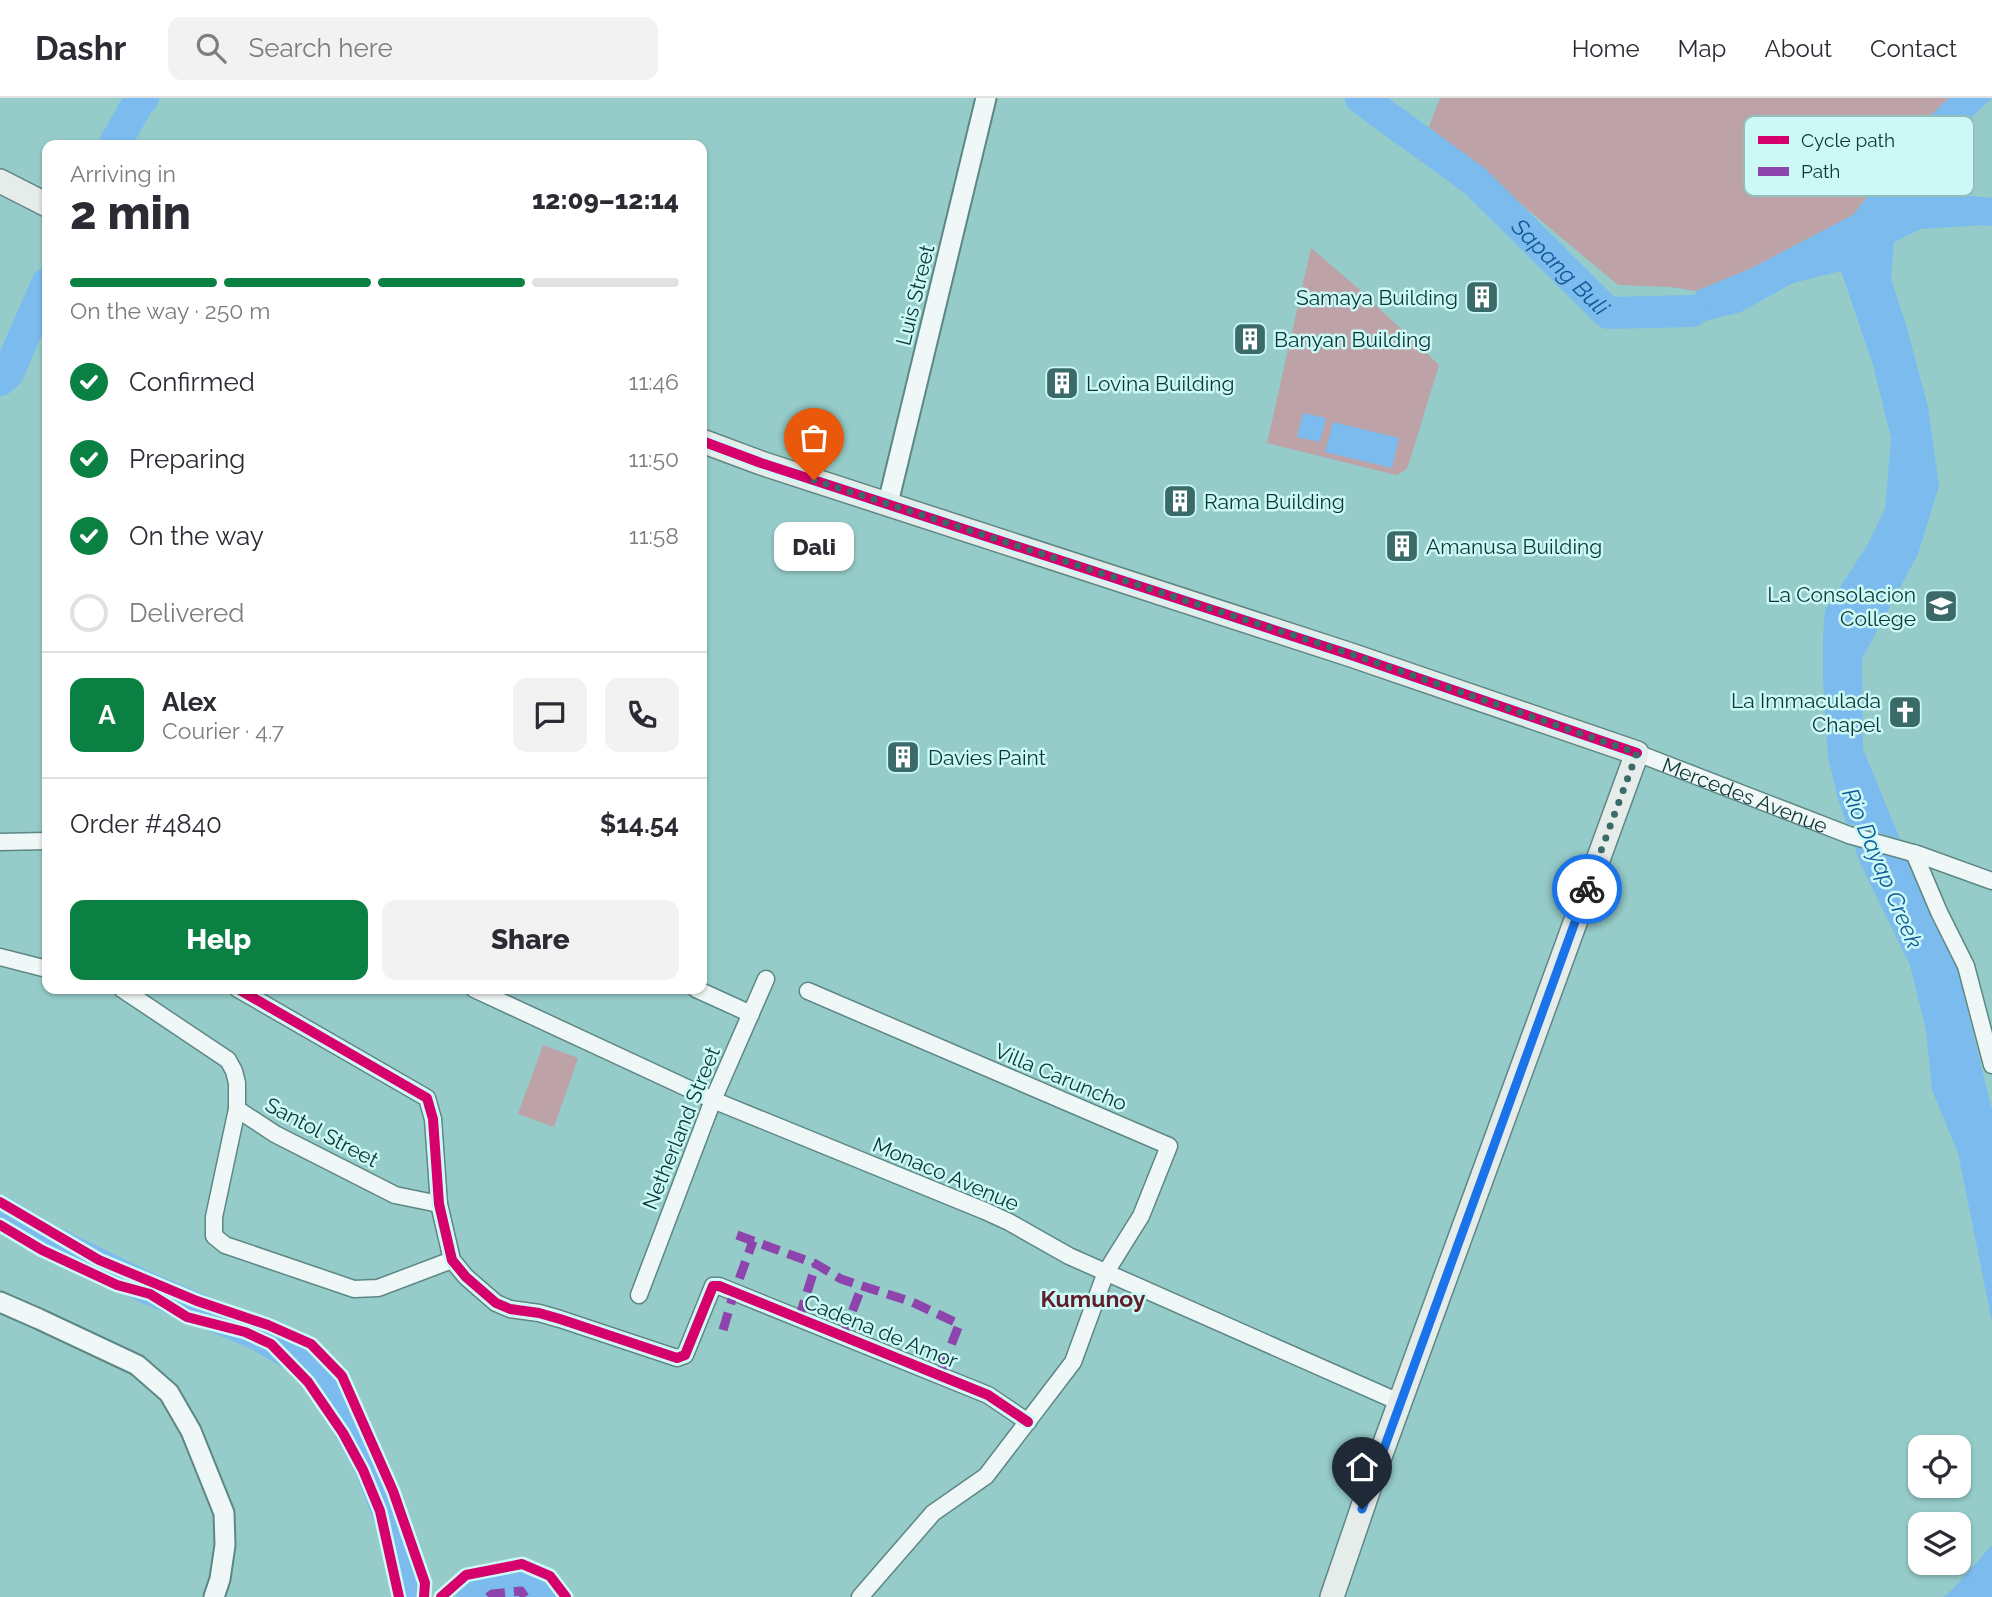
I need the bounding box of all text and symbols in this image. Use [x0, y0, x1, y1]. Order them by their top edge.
search box [168, 17, 658, 80]
text: Dashr [35, 29, 126, 68]
icon: search [192, 29, 230, 67]
text: Search here [248, 33, 393, 63]
text: Home [1572, 34, 1640, 63]
text: Map [1678, 34, 1726, 63]
text: About [1764, 34, 1832, 63]
text: Contact [1870, 34, 1957, 63]
legend [1744, 116, 1974, 196]
text: Cycle path [1801, 129, 1895, 151]
text: Arriving in [70, 160, 176, 187]
text: Path [1801, 160, 1840, 182]
text: 12:09–12:14 [532, 185, 679, 215]
text: 2 min [70, 186, 191, 240]
water label: Sapang Buli [1506, 212, 1616, 321]
street label: Luis Street [890, 242, 940, 348]
building icon: Samaya Building [1463, 278, 1501, 316]
place label: Samaya Building [1296, 285, 1458, 310]
text: On the way · 250 m [70, 297, 270, 324]
building icon: Banyan Building [1231, 320, 1269, 358]
place label: Banyan Building [1274, 327, 1431, 352]
icon: check [70, 363, 108, 401]
building icon: Lovina Building [1043, 364, 1081, 402]
text: Confirmed [129, 367, 255, 397]
text: 11:46 [629, 368, 679, 395]
place label: Lovina Building [1086, 371, 1235, 396]
pin [784, 408, 844, 480]
icon: bag [795, 419, 833, 457]
icon: check [70, 440, 108, 478]
text: Preparing [129, 444, 245, 474]
text: 11:50 [628, 445, 679, 472]
building icon: Rama Building [1161, 482, 1199, 520]
place label: Rama Building [1204, 489, 1345, 514]
icon: check [70, 517, 108, 555]
text: On the way [129, 521, 264, 551]
text: 11:58 [629, 522, 679, 549]
callout: Dali [774, 522, 854, 571]
building icon: Amanusa Building [1383, 527, 1421, 565]
text: Dali [792, 533, 836, 560]
place label: Amanusa Building [1426, 534, 1602, 559]
place label: La Consolacion College [1767, 582, 1916, 631]
school or university icon: La Consolacion College [1922, 587, 1960, 625]
text: Delivered [129, 598, 244, 628]
button: chat [513, 678, 587, 752]
button: phone [605, 678, 679, 752]
text: Alex [162, 687, 217, 717]
place label: La Immaculada Chapel [1731, 688, 1881, 737]
church icon: La Immaculada Chapel [1886, 693, 1924, 731]
text: A [98, 700, 116, 730]
text: Courier · 4.7 [162, 717, 284, 744]
building icon: Davies Paint [884, 738, 922, 776]
place label: Davies Paint [928, 745, 1046, 770]
street label: Mercedes Avenue [1659, 752, 1831, 838]
water label: Rio Dayap Creek [1837, 784, 1929, 952]
text: Order #4840 [70, 809, 222, 839]
text: $14.54 [600, 809, 679, 839]
courier [1552, 854, 1622, 924]
icon: bike [1568, 870, 1606, 908]
button: Help [70, 900, 368, 980]
button: Share [382, 900, 679, 980]
street label: Villa Caruncho [991, 1038, 1131, 1116]
street label: Netherland Street [637, 1043, 725, 1213]
street label: Santol Street [261, 1092, 383, 1172]
street label: Monaco Avenue [869, 1132, 1023, 1216]
district label: Kumunoy [1041, 1285, 1146, 1312]
street label: Cadena de Amor [800, 1289, 962, 1373]
map controls [1908, 1435, 1971, 1575]
button: locate [1908, 1435, 1971, 1498]
pin [1332, 1437, 1392, 1509]
icon: home [1343, 1448, 1381, 1486]
button: layers [1908, 1512, 1971, 1575]

